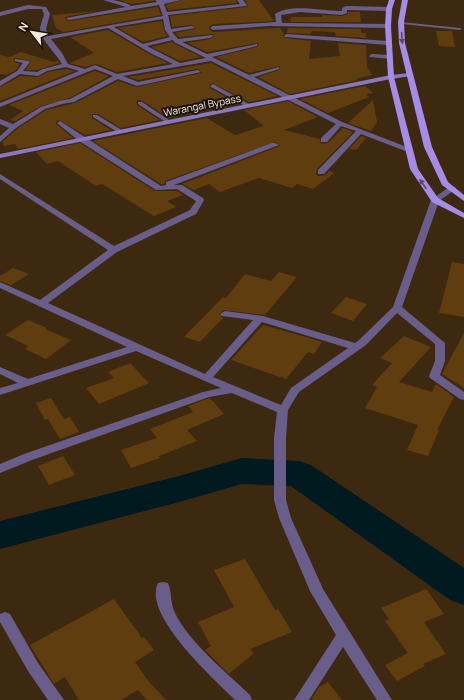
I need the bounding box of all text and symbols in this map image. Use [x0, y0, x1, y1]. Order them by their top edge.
north arrow [12, 12, 52, 52]
text: N [15, 19, 32, 34]
one-way arrow [398, 32, 405, 44]
street label: Warangal Bypass [162, 91, 242, 119]
one-way arrow [419, 179, 427, 189]

